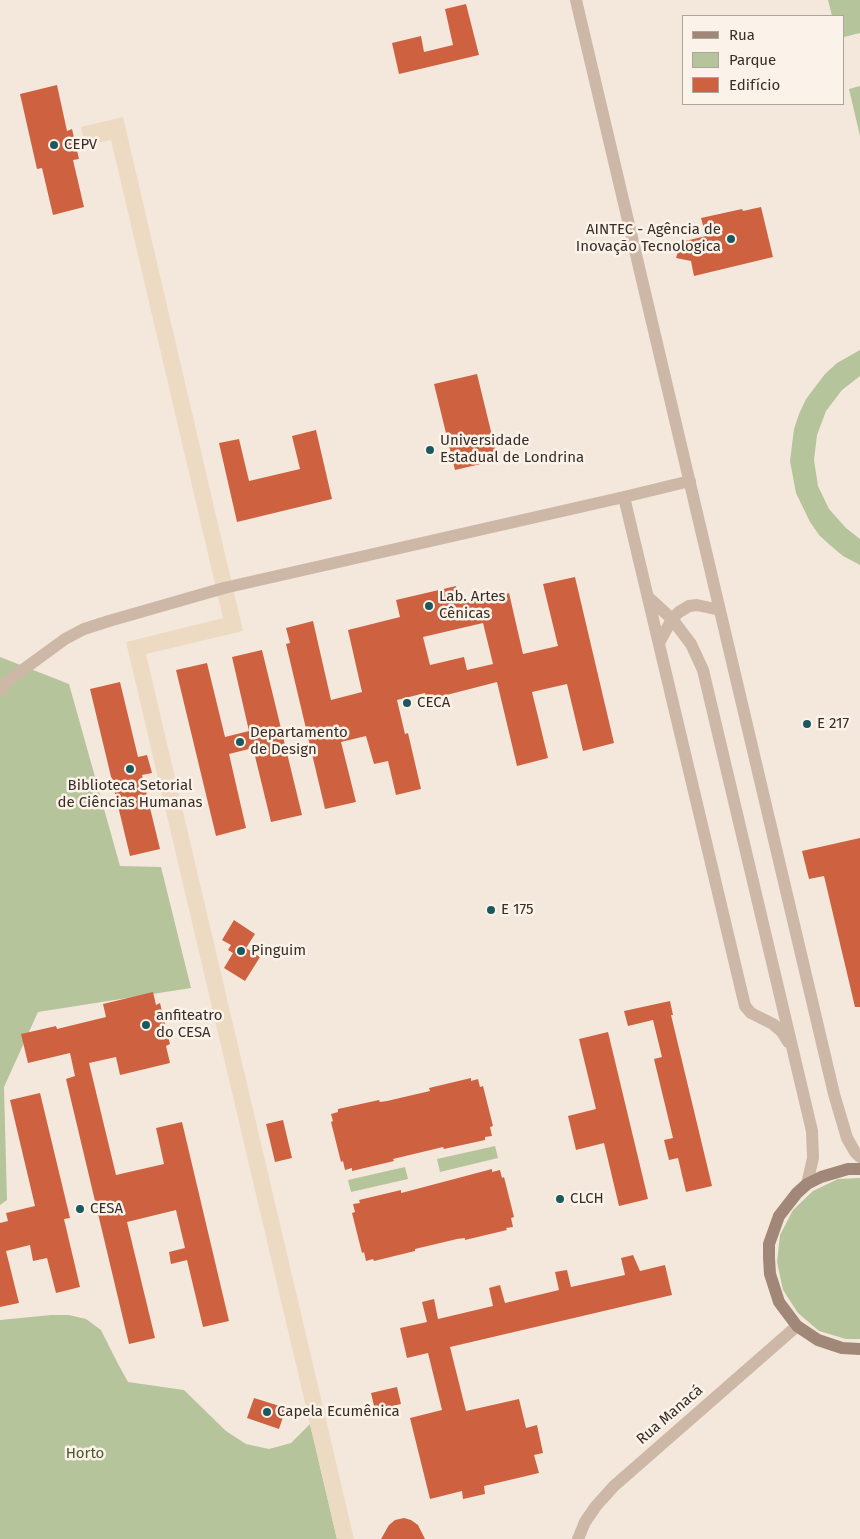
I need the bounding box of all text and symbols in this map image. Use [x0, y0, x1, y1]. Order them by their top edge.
legend [682, 15, 845, 105]
text: Rua [729, 26, 755, 44]
text: Parque [729, 51, 776, 69]
text: Edifício [729, 76, 780, 94]
place label: CEPV [64, 136, 97, 154]
marker: CEPV [48, 139, 60, 151]
place label: AINTEC - Agência de Inovação Tecnologica [576, 221, 721, 256]
marker: AINTEC - Agência de Inovação Tecnologica [725, 233, 737, 245]
place label: Universidade Estadual de Londrina [440, 432, 584, 467]
marker: Universidade Estadual de Londrina [424, 444, 436, 456]
place label: Lab. Artes Cênicas [439, 588, 506, 623]
marker: Lab. Artes Cênicas [423, 600, 435, 612]
place label: CECA [417, 694, 450, 712]
marker: CECA [401, 697, 413, 709]
place label: E 217 [817, 715, 849, 733]
marker: E 217 [801, 718, 813, 730]
place label: Departamento de Design [250, 724, 348, 759]
marker: Departamento de Design [234, 736, 246, 748]
marker: Biblioteca Setorial de Ciências Humanas [124, 763, 136, 775]
place label: Biblioteca Setorial de Ciências Humanas [58, 777, 202, 812]
place label: E 175 [501, 901, 533, 919]
marker: E 175 [485, 904, 497, 916]
place label: Pinguim [251, 942, 306, 960]
marker: Pinguim [235, 945, 247, 957]
place label: anfiteatro do CESA [156, 1007, 222, 1042]
marker: anfiteatro do CESA [140, 1019, 152, 1031]
place label: CLCH [570, 1190, 604, 1208]
marker: CLCH [554, 1193, 566, 1205]
place label: CESA [90, 1200, 123, 1218]
marker: CESA [74, 1203, 86, 1215]
street label: Rua Manacá [633, 1381, 707, 1449]
place label: Capela Ecumênica [277, 1403, 400, 1421]
marker: Capela Ecumênica [261, 1406, 273, 1418]
park label: Horto [66, 1445, 104, 1463]

